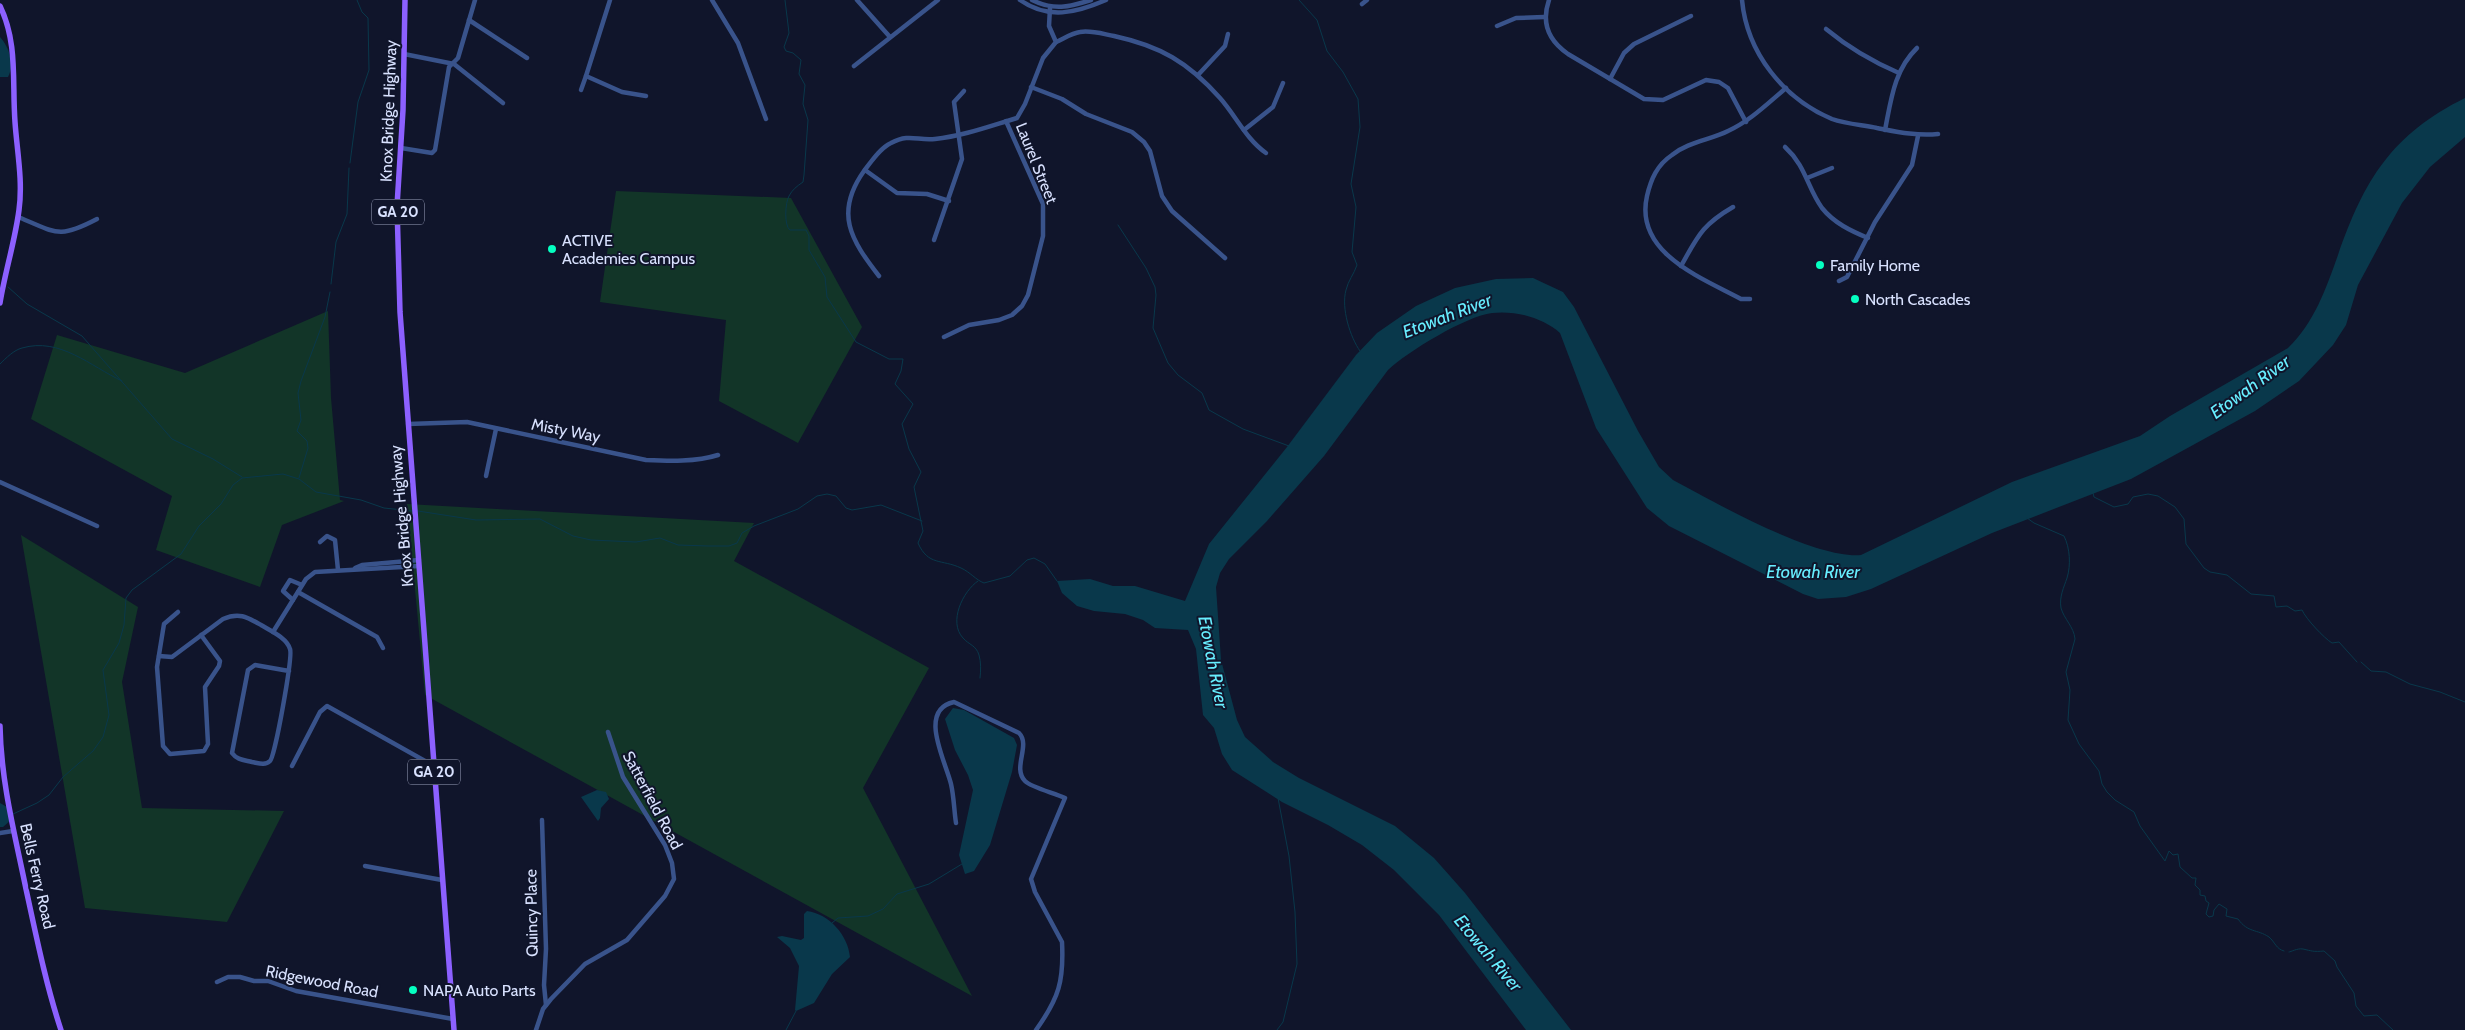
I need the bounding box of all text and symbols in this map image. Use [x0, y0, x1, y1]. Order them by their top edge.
street label: Knox Bridge Highway [377, 40, 400, 182]
street label: Laurel Street [1012, 120, 1062, 207]
road number: GA 20 [372, 200, 424, 224]
place label: ACTIVE Academies Campus [562, 231, 695, 268]
marker: ACTIVE Academies Campus [546, 243, 558, 255]
place label: Family Home [1830, 256, 1920, 275]
marker: Family Home [1814, 259, 1826, 271]
water label: Etowah River [1399, 288, 1496, 343]
place label: North Cascades [1865, 290, 1971, 309]
marker: North Cascades [1849, 293, 1861, 305]
water label: Etowah River [2206, 350, 2296, 423]
street label: Misty Way [530, 415, 602, 446]
street label: Knox Bridge Highway [386, 444, 417, 588]
water label: Etowah River [1766, 561, 1861, 583]
water label: Etowah River [1193, 614, 1233, 712]
street label: Satterfield Road [619, 748, 686, 853]
road number: GA 20 [408, 760, 460, 784]
street label: Bells Ferry Road [16, 821, 59, 931]
street label: Quincy Place [521, 869, 542, 957]
water label: Etowah River [1449, 910, 1527, 997]
street label: Ridgewood Road [264, 961, 380, 1002]
place label: NAPA Auto Parts [423, 981, 536, 1000]
marker: NAPA Auto Parts [407, 984, 419, 996]

